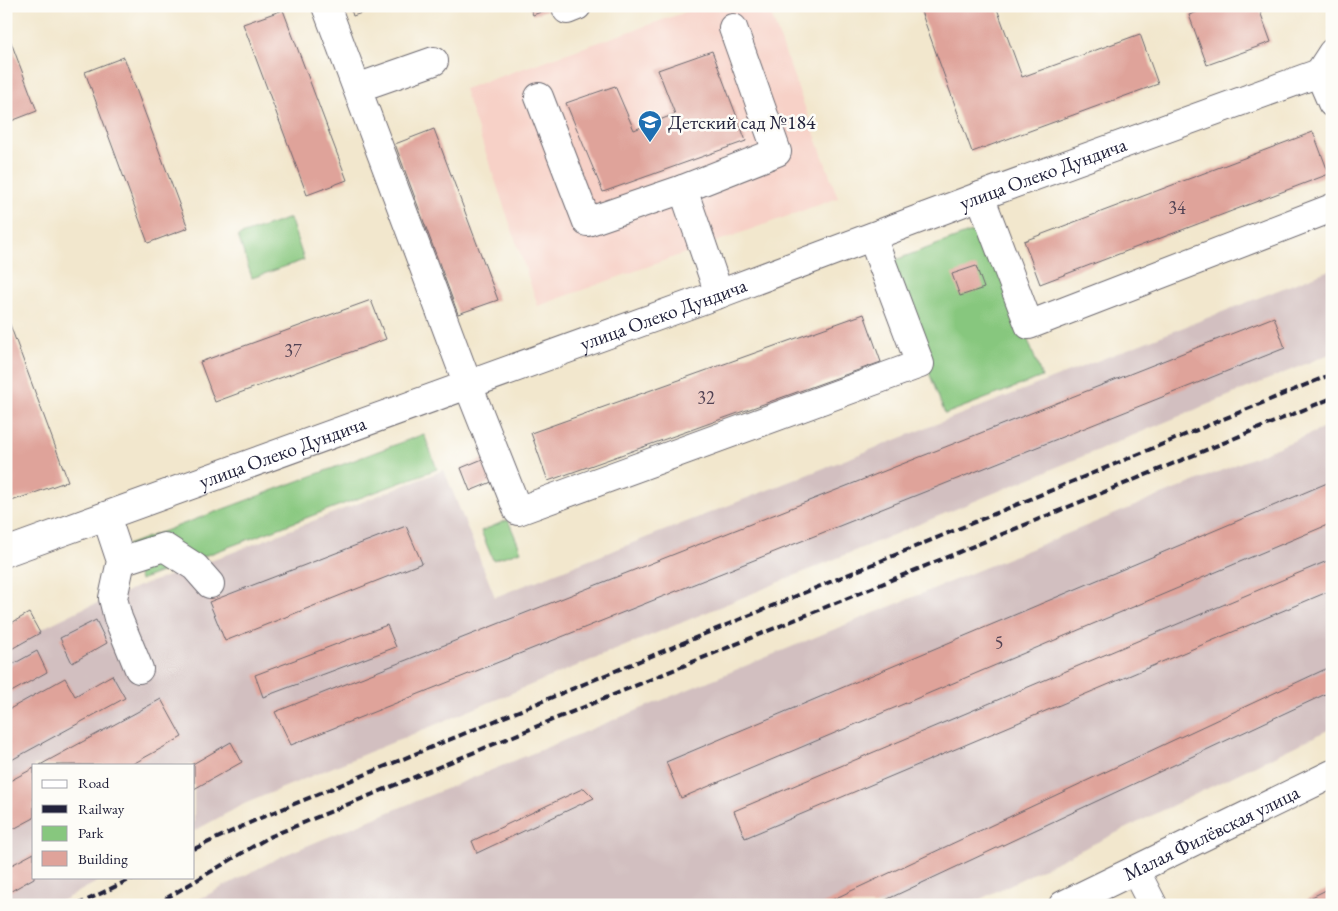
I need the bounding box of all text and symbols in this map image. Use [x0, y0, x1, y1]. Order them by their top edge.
school or university icon: Детский сад №184 [637, 109, 663, 143]
place label: Детский сад №184 [668, 109, 816, 135]
street label: улица Олеко Дундича [956, 131, 1130, 216]
house number: 34 [1168, 196, 1186, 219]
street label: улица Олеко Дундича [576, 272, 750, 356]
house number: 37 [284, 339, 302, 362]
house number: 32 [697, 386, 715, 409]
street label: улица Олеко Дундича [195, 410, 370, 494]
house number: 5 [995, 631, 1003, 654]
legend [32, 764, 195, 878]
text: Road [78, 773, 110, 792]
street label: Малая Филёвская улица [1119, 779, 1304, 887]
text: Railway [78, 799, 125, 818]
text: Park [78, 823, 105, 842]
text: Building [78, 849, 128, 868]

